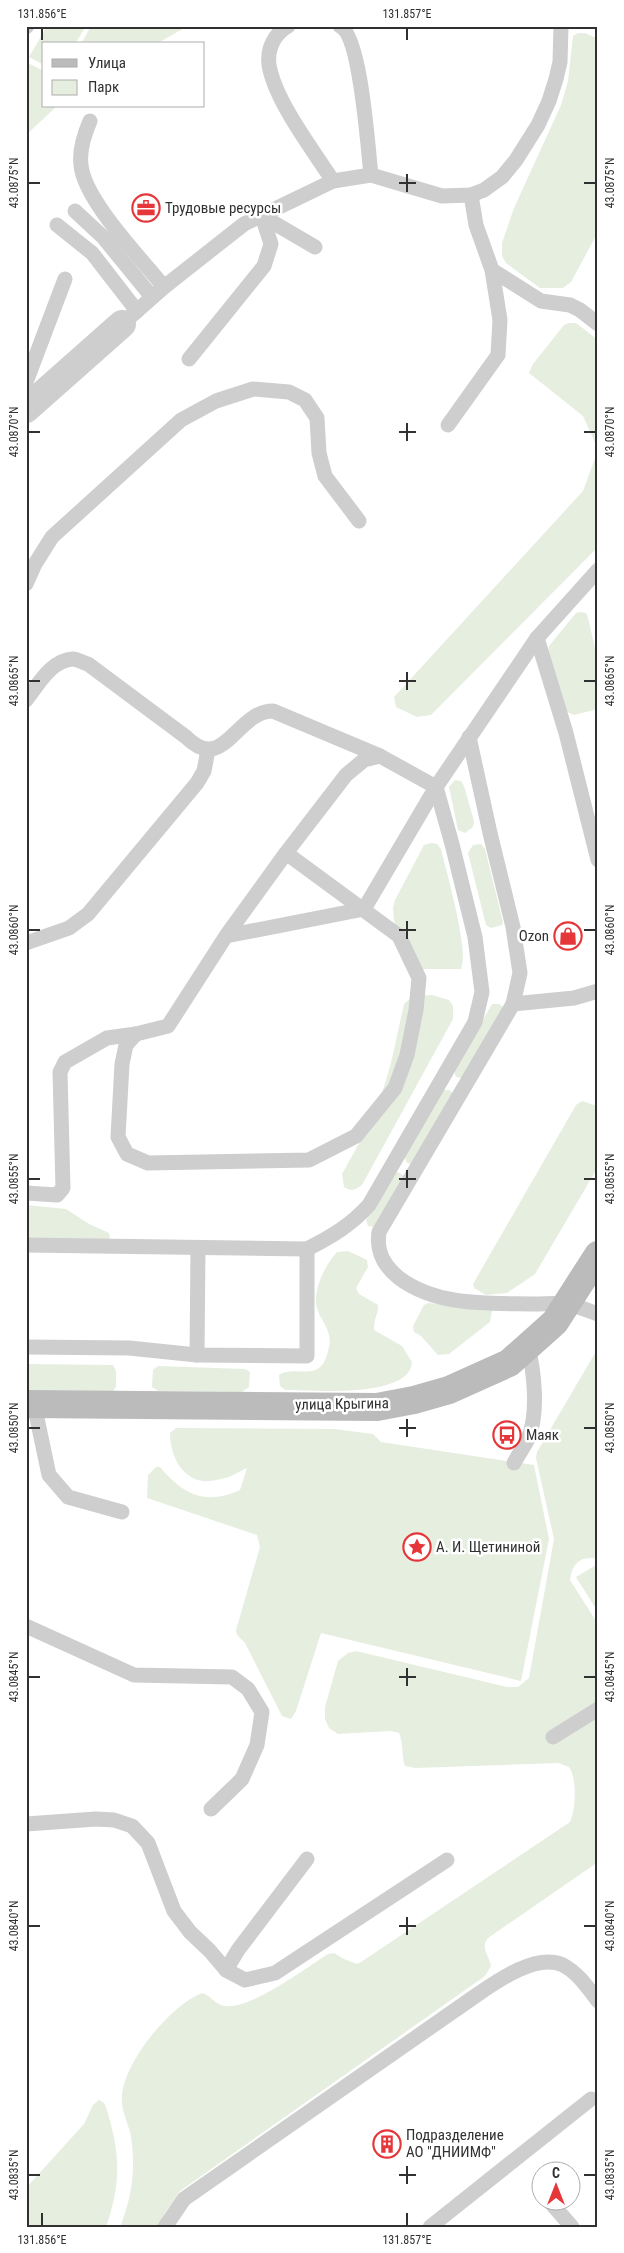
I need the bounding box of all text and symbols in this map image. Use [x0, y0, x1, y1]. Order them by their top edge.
text: 131.856°E [17, 7, 67, 21]
text: 131.857°E [382, 7, 432, 21]
legend [42, 42, 205, 108]
text: Улица [88, 54, 126, 72]
text: Парк [88, 78, 119, 96]
text: 43.0875°N [7, 158, 21, 208]
text: 43.0875°N [603, 158, 617, 208]
office icon: Трудовые ресурсы [131, 193, 161, 223]
place label: Трудовые ресурсы [165, 199, 281, 217]
text: 43.0870°N [7, 407, 21, 457]
text: 43.0870°N [603, 407, 617, 457]
text: 43.0865°N [7, 656, 21, 706]
text: 43.0865°N [603, 656, 617, 706]
text: 43.0860°N [7, 905, 21, 955]
text: 43.0860°N [603, 905, 617, 955]
shop icon: Ozon [553, 921, 583, 951]
place label: Ozon [519, 927, 549, 945]
text: 43.0855°N [7, 1154, 21, 1204]
text: 43.0855°N [603, 1154, 617, 1204]
street label: улица Крыгина [295, 1394, 389, 1414]
text: 43.0850°N [7, 1403, 21, 1453]
text: 43.0850°N [603, 1403, 617, 1453]
bus stop icon: Маяк [492, 1420, 522, 1450]
place label: Маяк [526, 1426, 559, 1444]
place icon: А. И. Щетининой [402, 1532, 432, 1562]
place label: А. И. Щетининой [436, 1538, 540, 1556]
text: 43.0845°N [7, 1652, 21, 1702]
text: 43.0845°N [603, 1652, 617, 1702]
text: 43.0840°N [7, 1901, 21, 1951]
text: 43.0840°N [603, 1901, 617, 1951]
place label: Подразделение АО "ДНИИМФ" [406, 2126, 504, 2161]
building icon: Подразделение АО "ДНИИМФ" [372, 2129, 402, 2159]
text: 43.0835°N [7, 2150, 21, 2200]
text: 43.0835°N [603, 2150, 617, 2200]
north arrow [532, 2160, 582, 2210]
text: С [552, 2165, 560, 2181]
text: 131.856°E [17, 2233, 67, 2247]
text: 131.857°E [382, 2233, 432, 2247]

